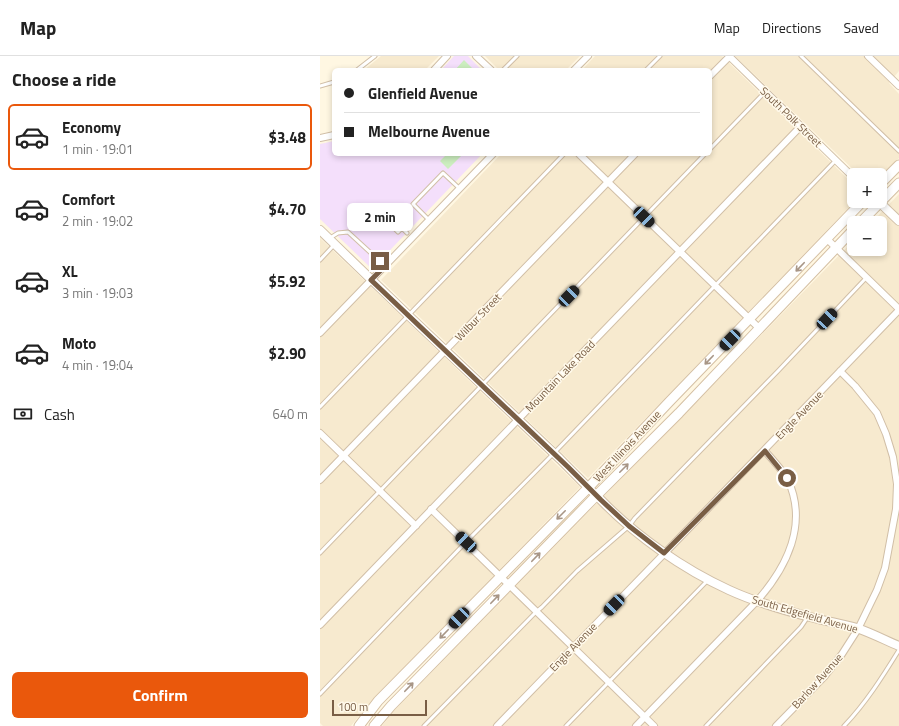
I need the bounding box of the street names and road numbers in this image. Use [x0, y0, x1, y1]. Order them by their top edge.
street label: South Polk Street [756, 83, 826, 151]
street label: Wilbur Street [451, 289, 505, 344]
street label: Mountain Lake Road [521, 336, 599, 416]
street label: Engle Avenue [772, 387, 827, 443]
street label: West Illinois Avenue [590, 406, 665, 485]
street label: South Edgefield Avenue [750, 591, 860, 637]
street label: Engle Avenue [546, 619, 601, 675]
street label: Barlow Avenue [788, 649, 847, 712]

